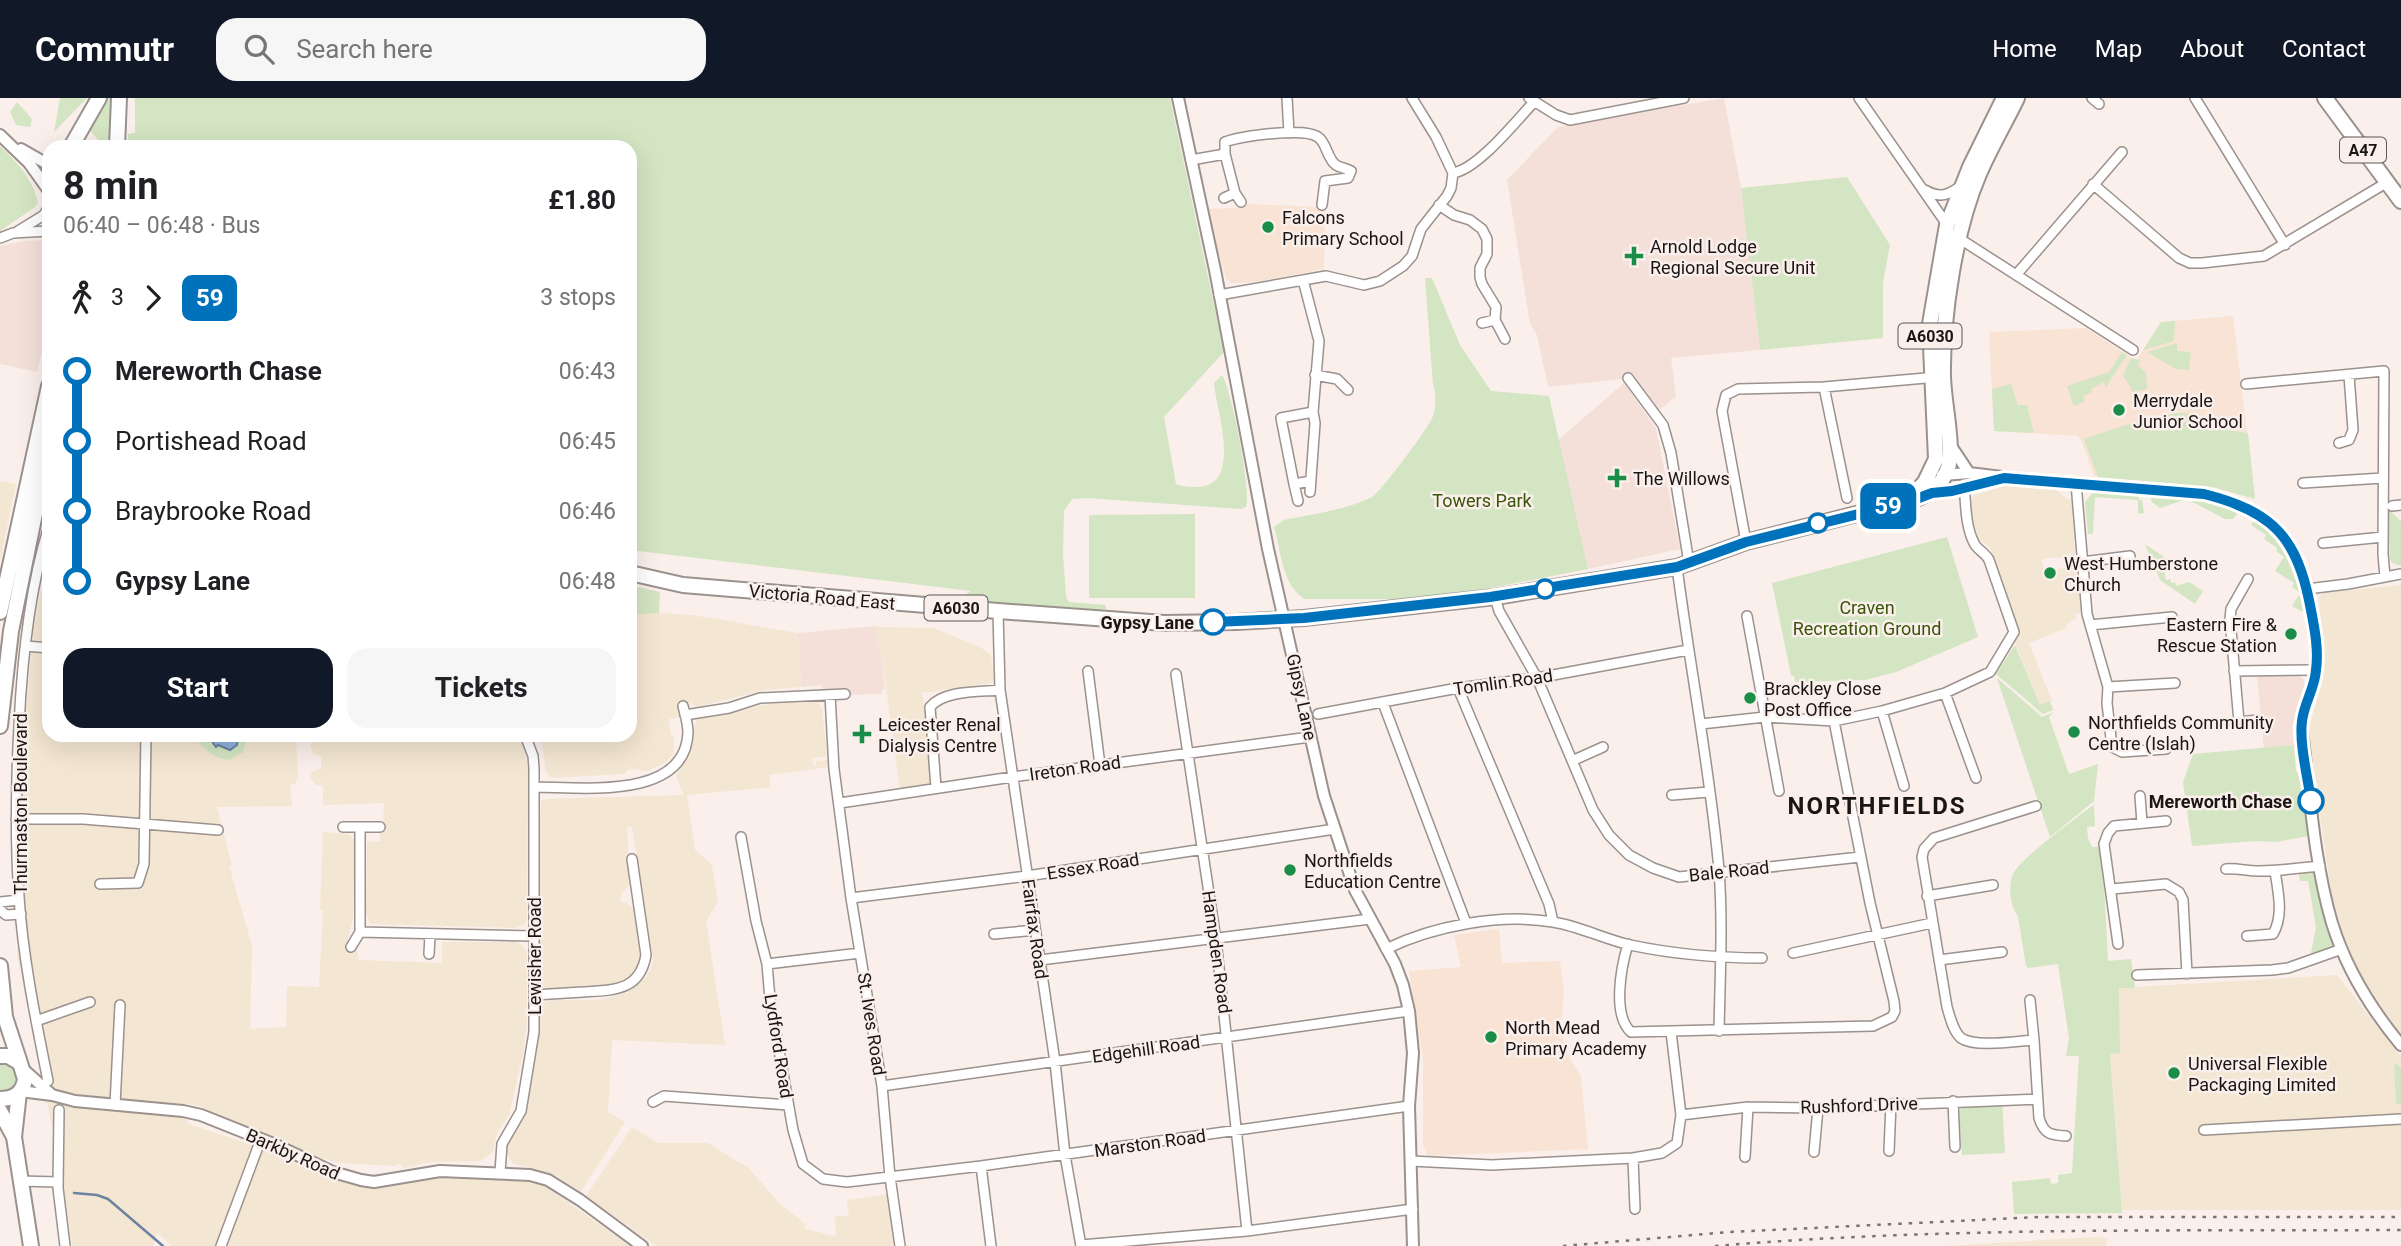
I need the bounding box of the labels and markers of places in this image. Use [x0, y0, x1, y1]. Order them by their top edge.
place label: Falcons Primary School [1282, 207, 1404, 249]
marker: Falcons Primary School [1260, 219, 1276, 235]
place label: Arnold Lodge Regional Secure Unit [1650, 236, 1815, 278]
marker: Arnold Lodge Regional Secure Unit [1624, 246, 1644, 266]
place label: Merrydale Junior School [2133, 390, 2243, 432]
marker: Merrydale Junior School [2111, 402, 2127, 418]
marker: The Willows [1607, 468, 1627, 488]
place label: The Willows [1633, 468, 1730, 489]
unlabelled marker [1808, 513, 1828, 533]
place label: West Humberstone Church [2064, 553, 2218, 595]
marker: West Humberstone Church [2042, 565, 2058, 581]
unlabelled marker [1535, 579, 1555, 599]
marker: Gypsy Lane [1200, 609, 1226, 635]
place label: Gypsy Lane [1101, 612, 1194, 633]
place label: Eastern Fire & Rescue Station [2157, 614, 2278, 656]
marker: Eastern Fire & Rescue Station [2283, 626, 2299, 642]
place label: Brackley Close Post Office [1764, 678, 1881, 720]
marker: Brackley Close Post Office [1742, 690, 1758, 706]
place label: Northfields Community Centre (Islah) [2088, 712, 2274, 755]
place label: Leicester Renal Dialysis Centre [878, 714, 1001, 756]
marker: Leicester Renal Dialysis Centre [852, 724, 872, 744]
marker: Northfields Community Centre (Islah) [2066, 724, 2082, 740]
marker: Mereworth Chase [2298, 788, 2324, 814]
place label: Mereworth Chase [2149, 791, 2292, 812]
place label: Northfields Education Centre [1304, 850, 1441, 892]
marker: Northfields Education Centre [1282, 862, 1298, 878]
place label: North Mead Primary Academy [1505, 1017, 1647, 1059]
marker: North Mead Primary Academy [1483, 1029, 1499, 1045]
place label: Universal Flexible Packaging Limited [2188, 1053, 2336, 1095]
marker: Universal Flexible Packaging Limited [2166, 1065, 2182, 1081]

